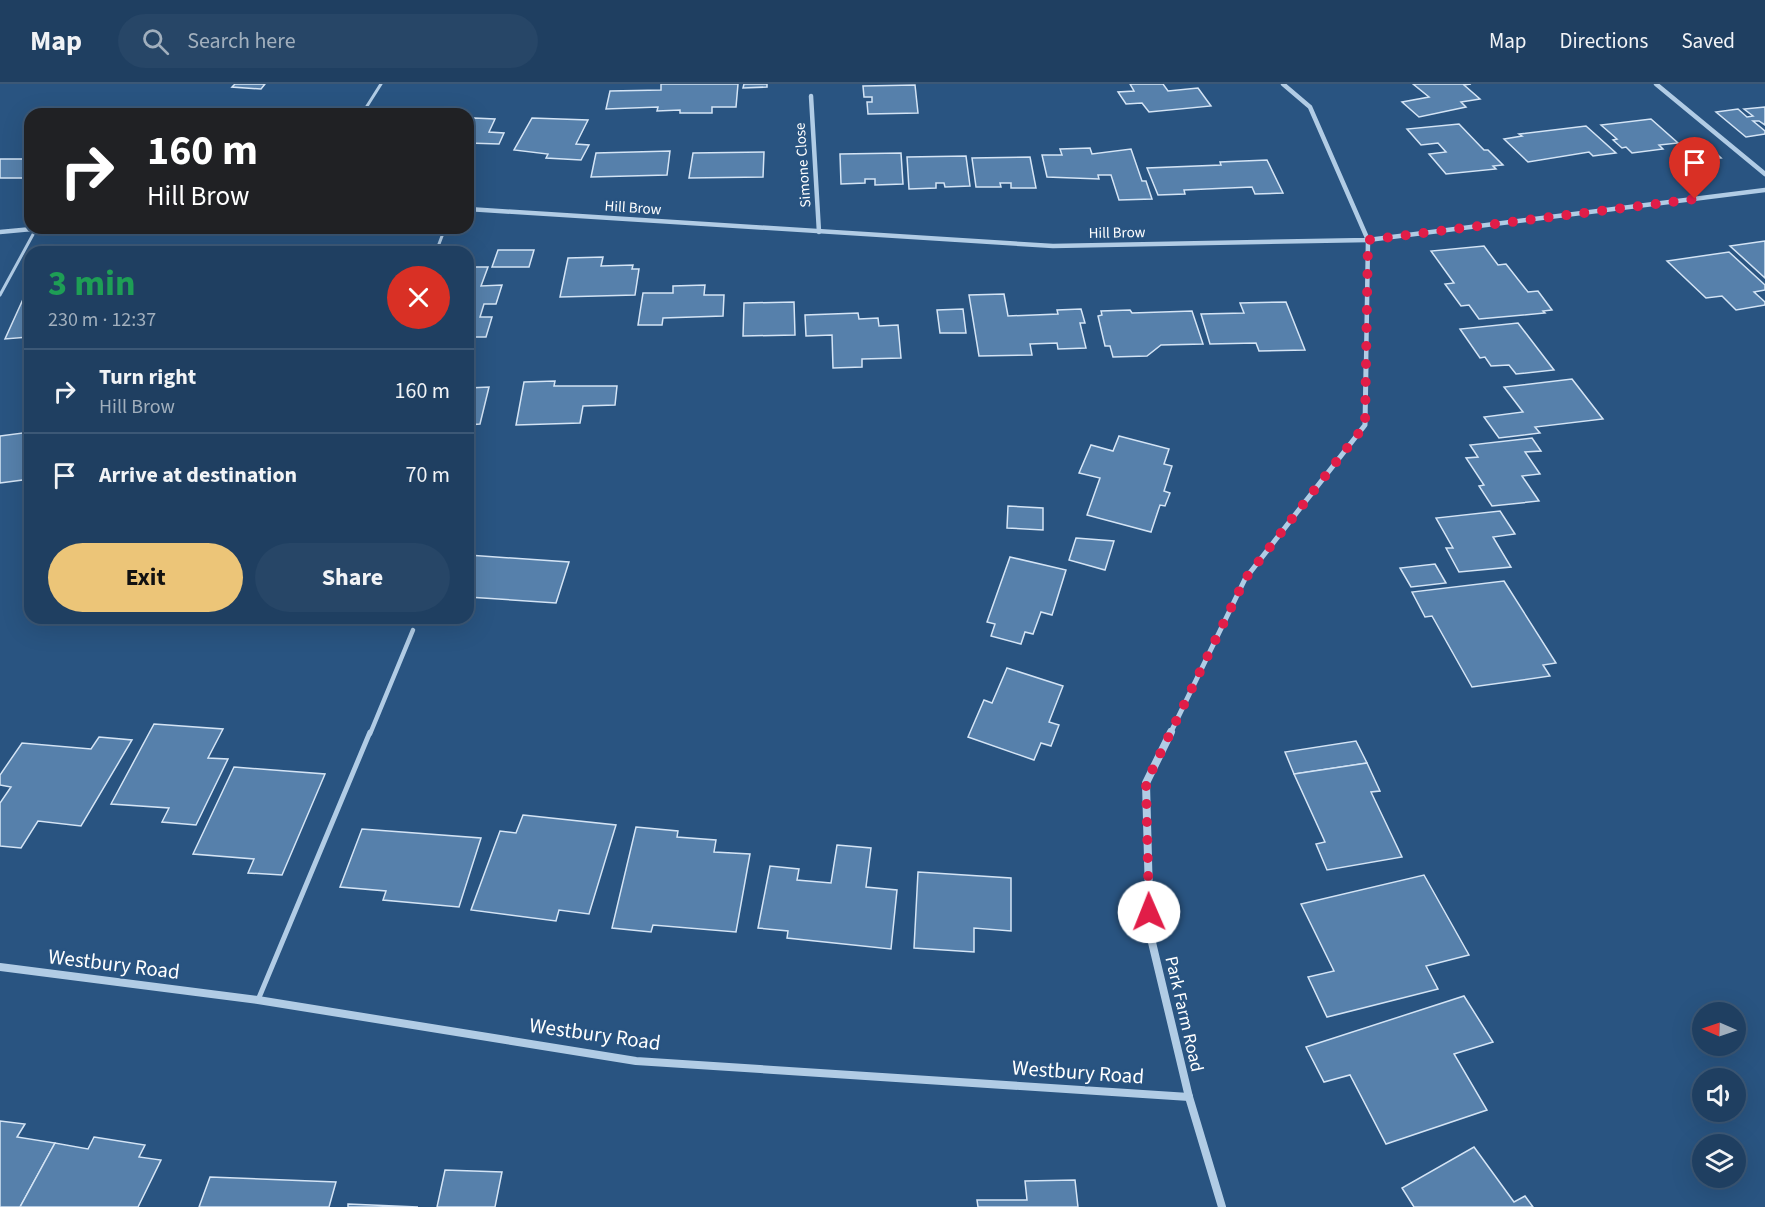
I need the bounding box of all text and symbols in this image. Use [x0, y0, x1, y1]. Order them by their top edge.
search box [118, 14, 538, 68]
text: Map [30, 21, 82, 61]
icon: search [139, 25, 172, 58]
text: Search here [187, 25, 296, 57]
text: Map [1489, 26, 1527, 56]
text: Directions [1560, 26, 1648, 56]
text: Saved [1681, 26, 1735, 56]
text: 160 m [147, 121, 258, 181]
street label: Simone Close [790, 122, 816, 208]
icon: right [48, 132, 126, 210]
pin [1669, 137, 1720, 199]
icon: arrive [1678, 146, 1711, 179]
text: Hill Brow [147, 177, 249, 216]
street label: Hill Brow [604, 196, 662, 220]
street label: Hill Brow [1088, 222, 1146, 244]
text: 3 min [48, 258, 136, 309]
button: close [387, 266, 450, 329]
text: 230 m · 12:37 [48, 306, 156, 334]
text: Turn right [99, 361, 196, 393]
icon: right [48, 375, 81, 408]
text: 160 m [395, 375, 450, 407]
text: Hill Brow [99, 393, 175, 421]
icon: arrive [48, 459, 81, 492]
text: Arrive at destination [99, 459, 297, 491]
text: 70 m [405, 459, 450, 491]
button: Exit [48, 543, 243, 612]
button: Share [255, 543, 450, 612]
position arrow [1117, 880, 1181, 944]
street label: Westbury Road [46, 941, 182, 987]
street label: Park Farm Road [1159, 954, 1209, 1074]
north arrow [1692, 1002, 1746, 1056]
map controls [1692, 1002, 1746, 1188]
street label: Westbury Road [527, 1010, 663, 1058]
street label: Westbury Road [1011, 1052, 1145, 1092]
button: sound [1692, 1068, 1746, 1122]
button: layers [1692, 1134, 1746, 1188]

